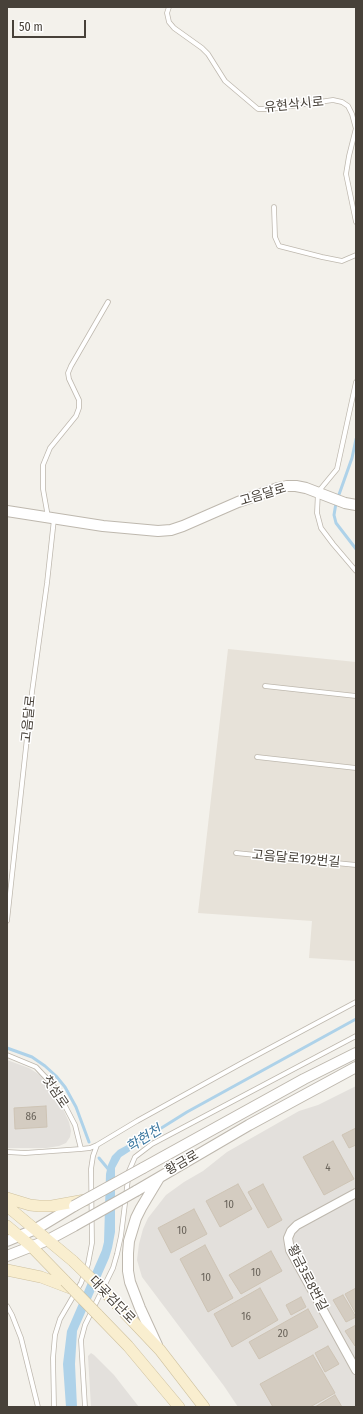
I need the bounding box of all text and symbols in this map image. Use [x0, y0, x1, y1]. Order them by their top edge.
scale bar [14, 12, 88, 38]
text: 50 m [19, 20, 43, 34]
street label: 유현삭시로 [263, 94, 325, 116]
street label: 고음달로 [238, 481, 288, 509]
street label: 고음달로 [19, 694, 39, 744]
street label: 고음달로192번길 [251, 847, 341, 871]
street label: 첫섬로 [39, 1073, 71, 1111]
house number: 86 [26, 1110, 36, 1124]
water label: 학현천 [123, 1122, 165, 1156]
street label: 황금로 [163, 1147, 201, 1179]
house number: 4 [325, 1161, 331, 1175]
house number: 10 [224, 1198, 234, 1212]
house number: 10 [177, 1224, 187, 1238]
street label: 황금3로8번길 [284, 1242, 330, 1314]
house number: 10 [251, 1266, 261, 1280]
house number: 10 [201, 1271, 211, 1285]
street label: 대곶검단로 [86, 1273, 138, 1327]
house number: 16 [241, 1310, 251, 1324]
house number: 20 [278, 1327, 288, 1341]

